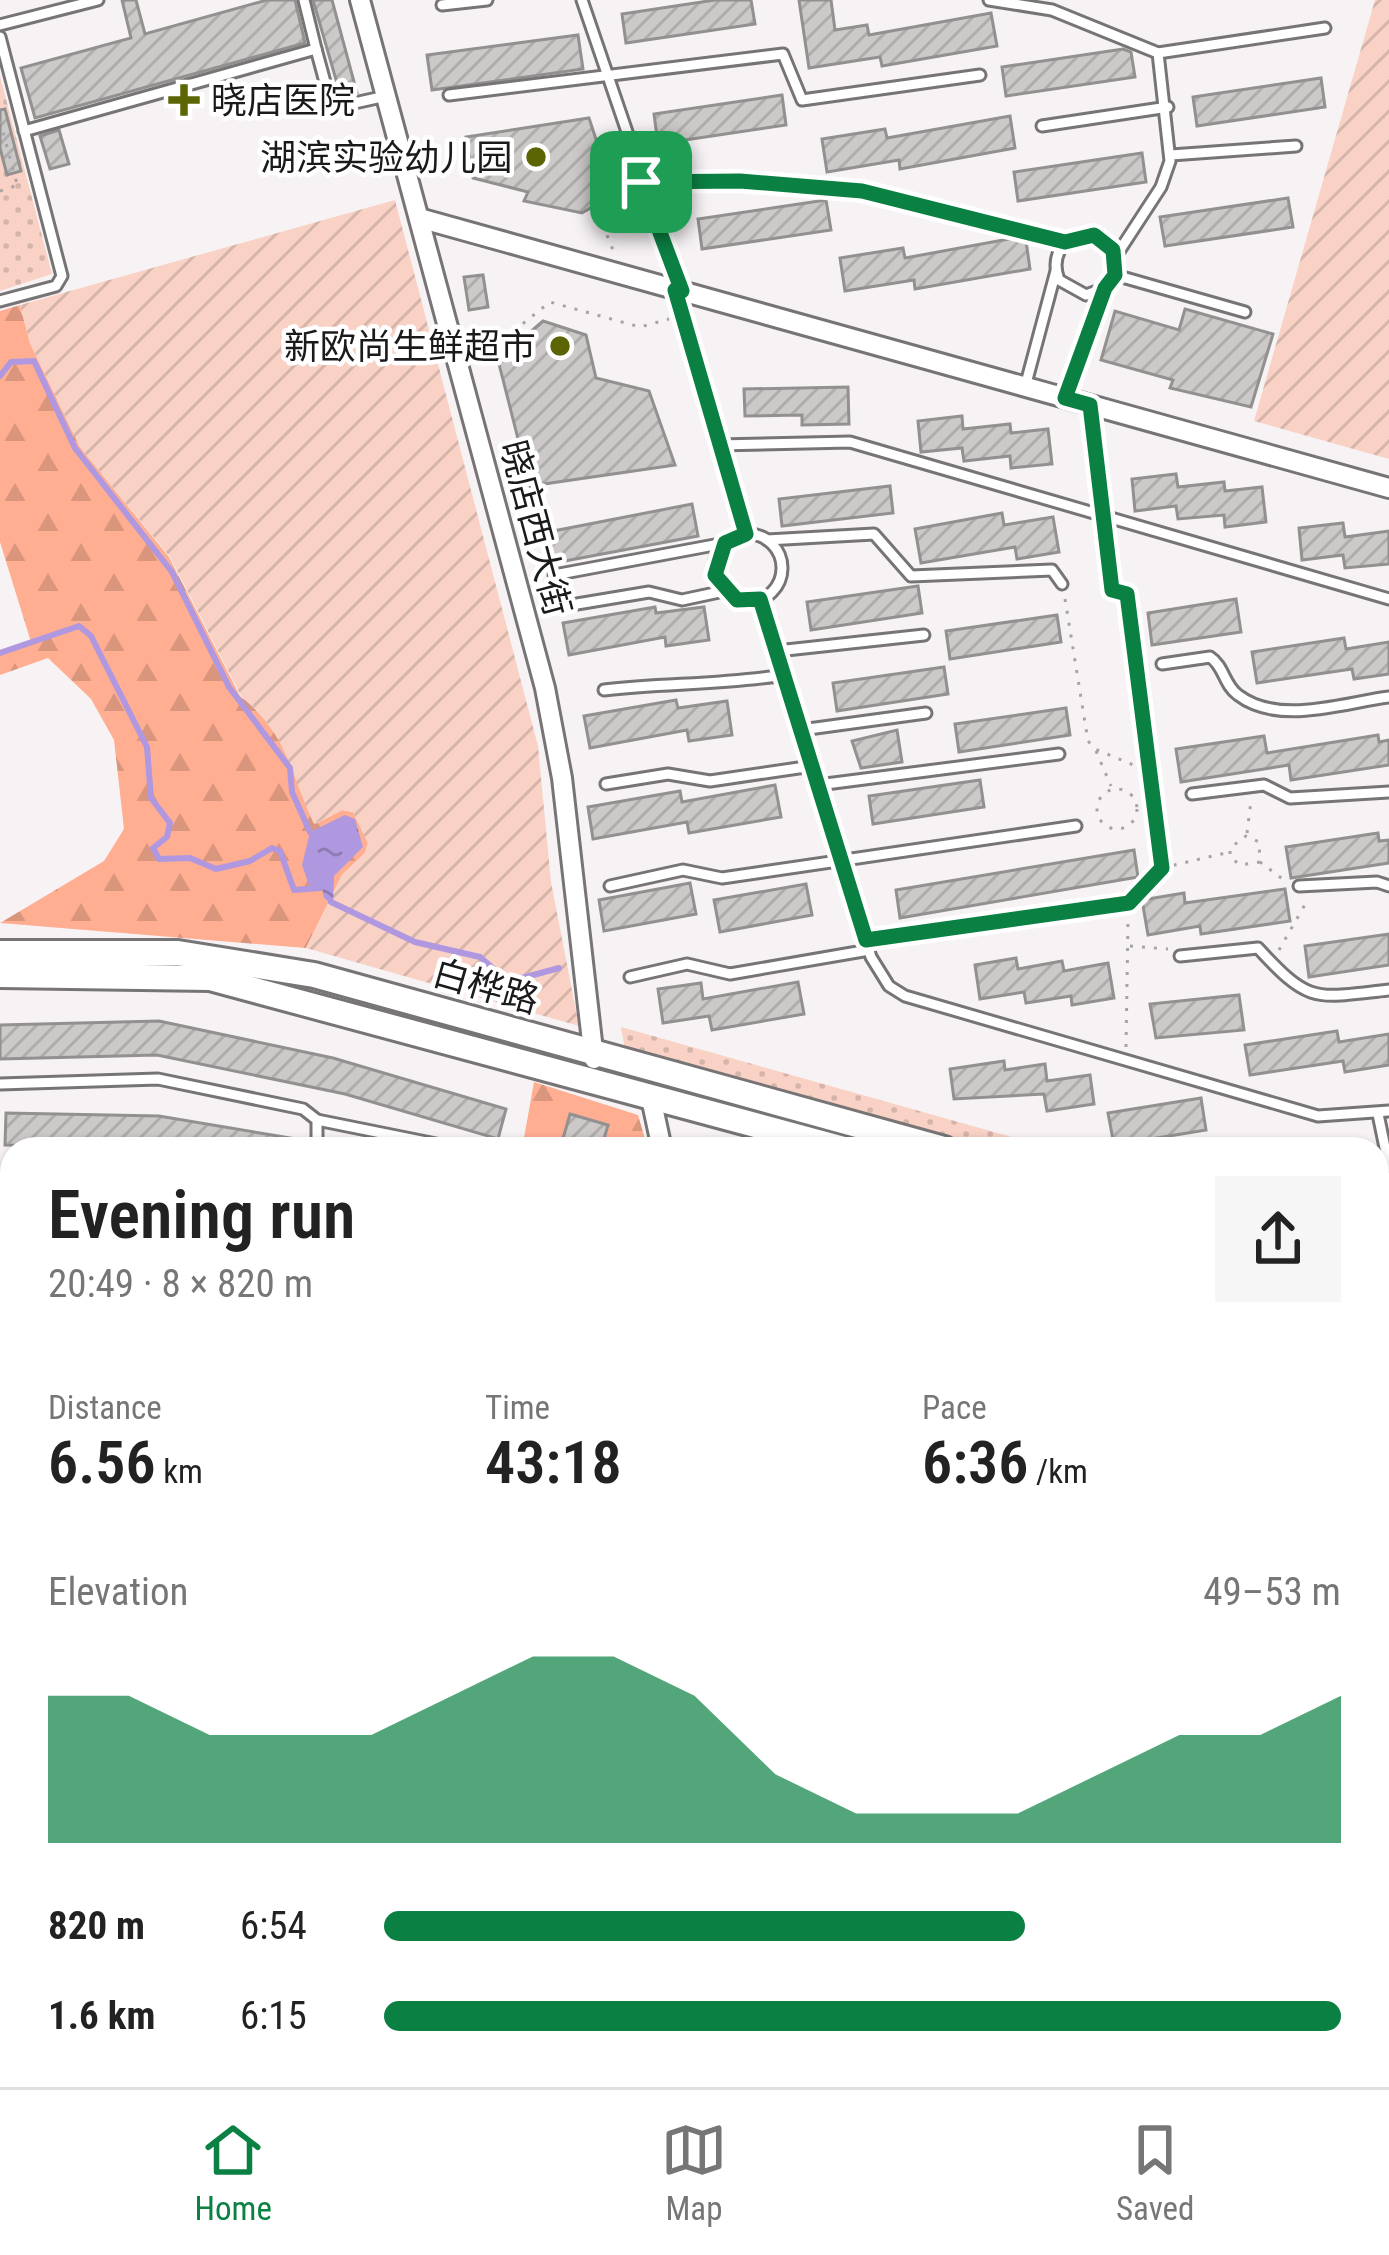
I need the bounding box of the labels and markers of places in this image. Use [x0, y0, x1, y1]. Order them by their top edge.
place label: 晓店医院 [211, 80, 355, 122]
marker: 晓店医院 [168, 84, 200, 116]
pin [590, 131, 692, 233]
place label: 湖滨实验幼儿园 [260, 137, 512, 179]
marker: 湖滨实验幼儿园 [523, 144, 549, 170]
place label: 新欧尚生鲜超市 [284, 326, 536, 368]
marker: 新欧尚生鲜超市 [547, 333, 573, 359]

